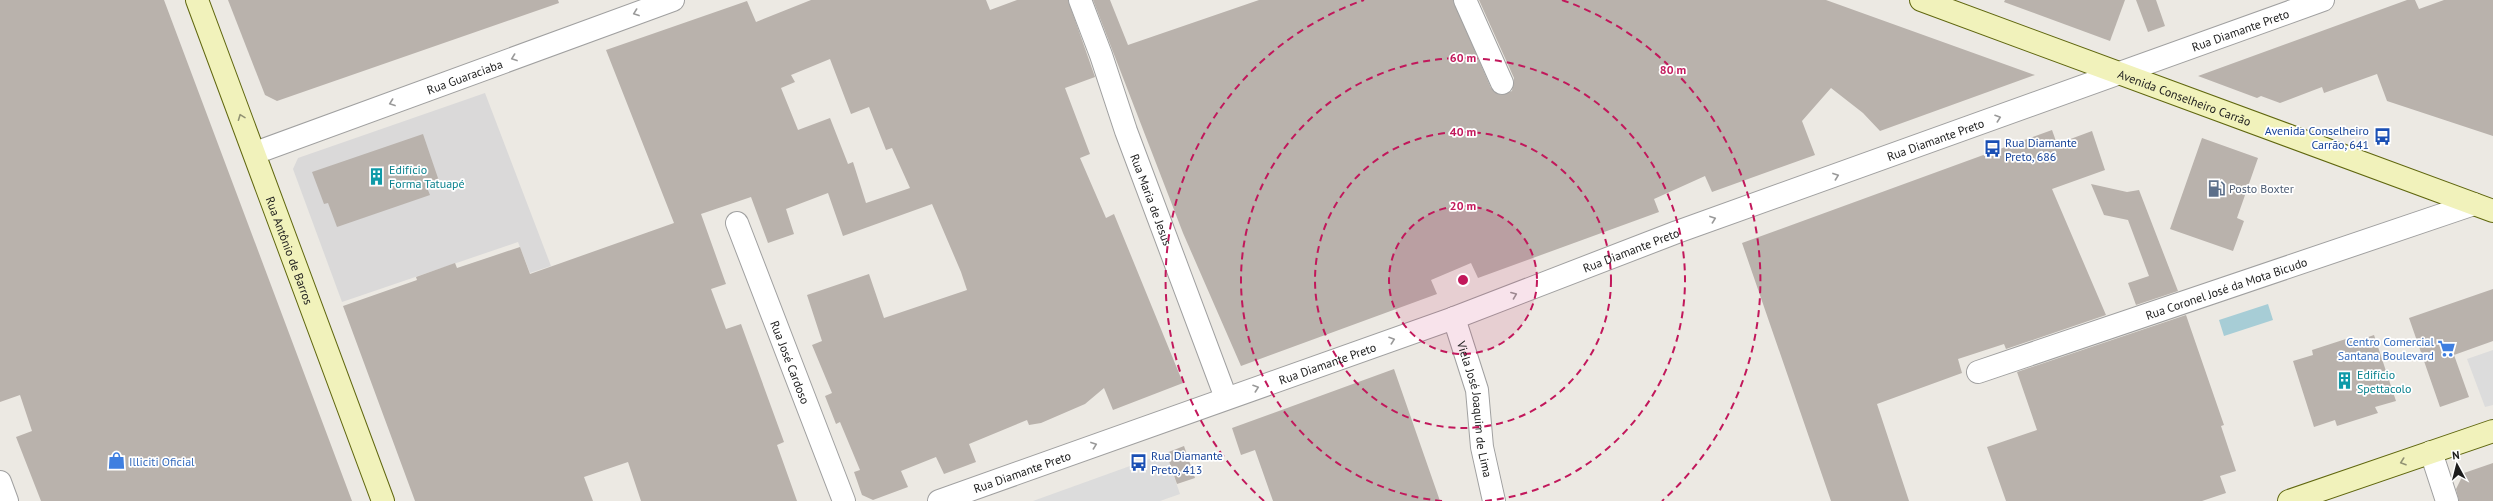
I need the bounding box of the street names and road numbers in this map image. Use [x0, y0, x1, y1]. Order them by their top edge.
street label: Rua Diamante Preto [2190, 5, 2291, 54]
street label: Rua Guaraciaba [424, 56, 504, 97]
street label: Avenida Conselheiro Carrão [2116, 66, 2253, 129]
street label: Rua Diamante Preto [1885, 115, 1986, 164]
street label: Rua Maria de Jesus [1128, 152, 1176, 247]
street label: Rua Antônio de Barros [263, 194, 317, 306]
street label: Rua Diamante Preto [1580, 224, 1681, 275]
street label: Rua Coronel José da Mota Bicudo [2143, 254, 2309, 322]
street label: Rua José Cardoso [768, 318, 813, 406]
street label: Viela José Joaquim de Lima [1454, 338, 1496, 479]
street label: Rua Diamante Preto [1277, 339, 1378, 387]
street label: Rua Diamante Preto [971, 447, 1073, 496]

